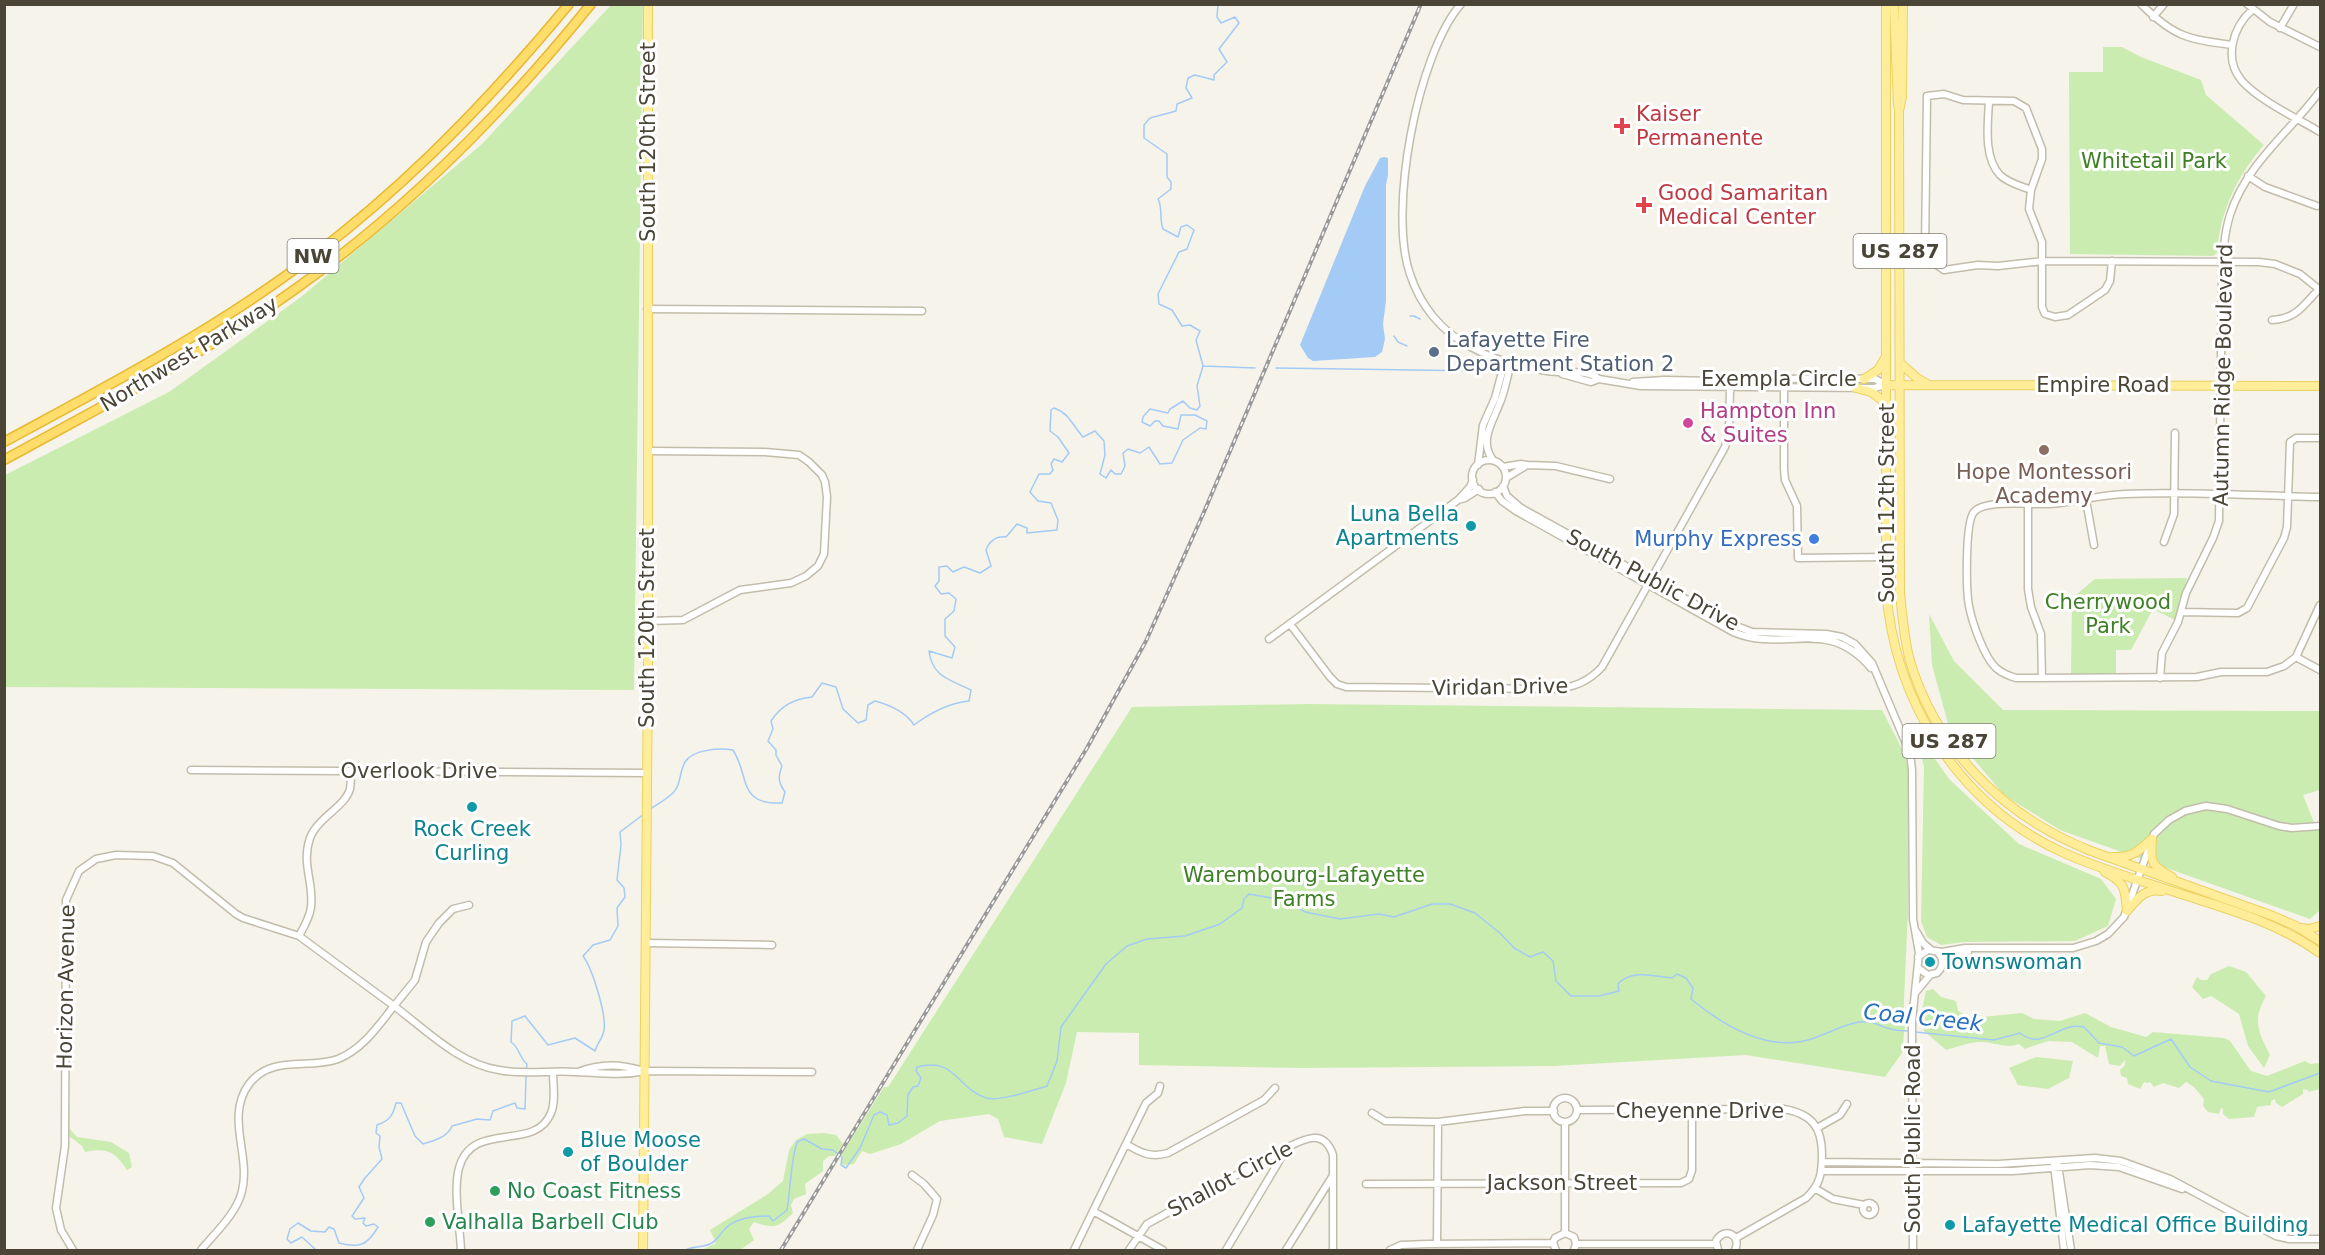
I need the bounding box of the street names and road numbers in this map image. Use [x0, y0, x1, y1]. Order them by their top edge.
street label: South 120th Street [636, 42, 660, 242]
road number: US 287 [1854, 234, 1946, 268]
road number: NW [288, 239, 338, 273]
street label: Autumn Ridge Boulevard [2209, 244, 2237, 506]
street label: Northwest Parkway [96, 292, 282, 416]
street label: Exempla Circle [1701, 367, 1857, 391]
street label: Empire Road [2036, 373, 2170, 397]
street label: South 112th Street [1875, 403, 1899, 603]
street label: South Public Drive [1562, 524, 1744, 636]
street label: South 120th Street [635, 528, 659, 728]
street label: Viridan Drive [1432, 674, 1568, 700]
road number: US 287 [1902, 724, 1996, 758]
street label: Overlook Drive [341, 759, 497, 783]
street label: Horizon Avenue [53, 904, 79, 1070]
street label: South Public Road [1901, 1044, 1925, 1234]
street label: Cheyenne Drive [1616, 1099, 1784, 1123]
street label: Shallot Circle [1163, 1136, 1297, 1222]
street label: Jackson Street [1485, 1171, 1637, 1195]

